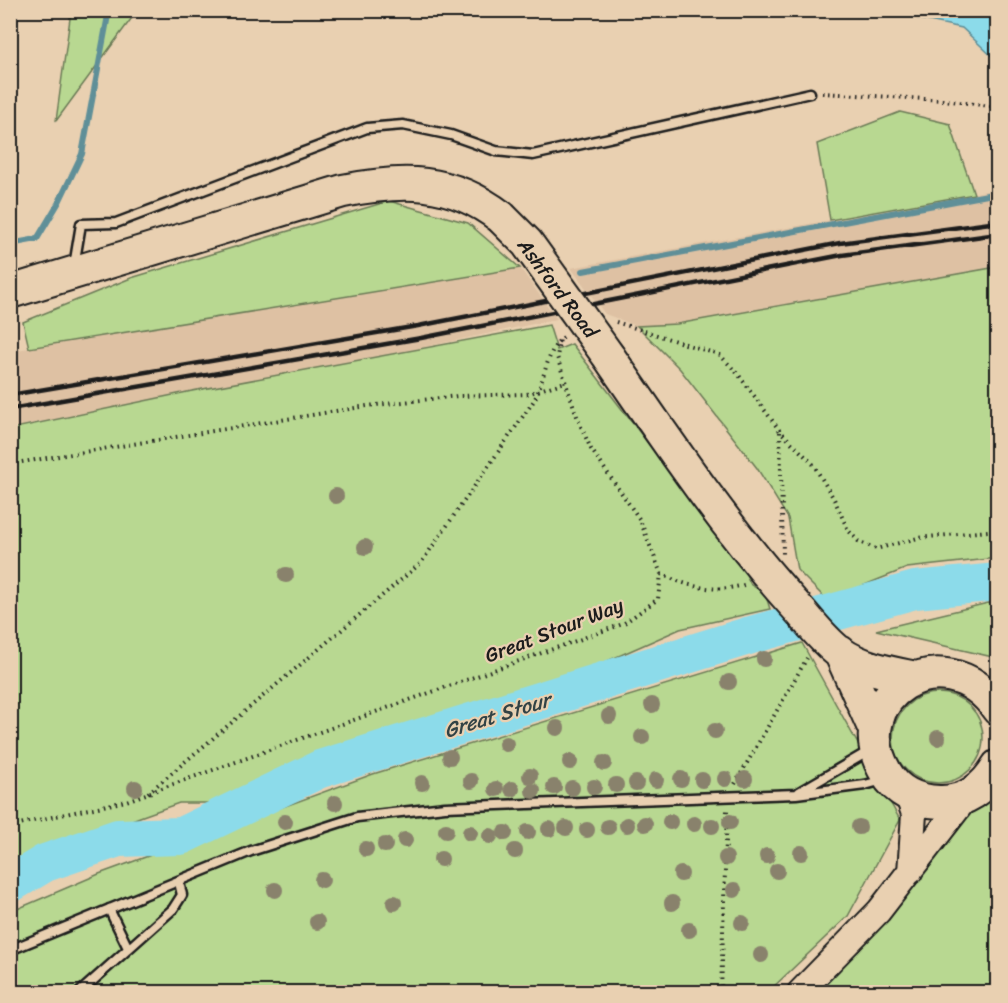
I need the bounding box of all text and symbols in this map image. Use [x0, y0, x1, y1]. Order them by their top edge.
street label: Ashford Road [507, 230, 608, 347]
street label: Great Stour Way [480, 588, 629, 673]
water label: Great Stour [439, 680, 559, 749]

